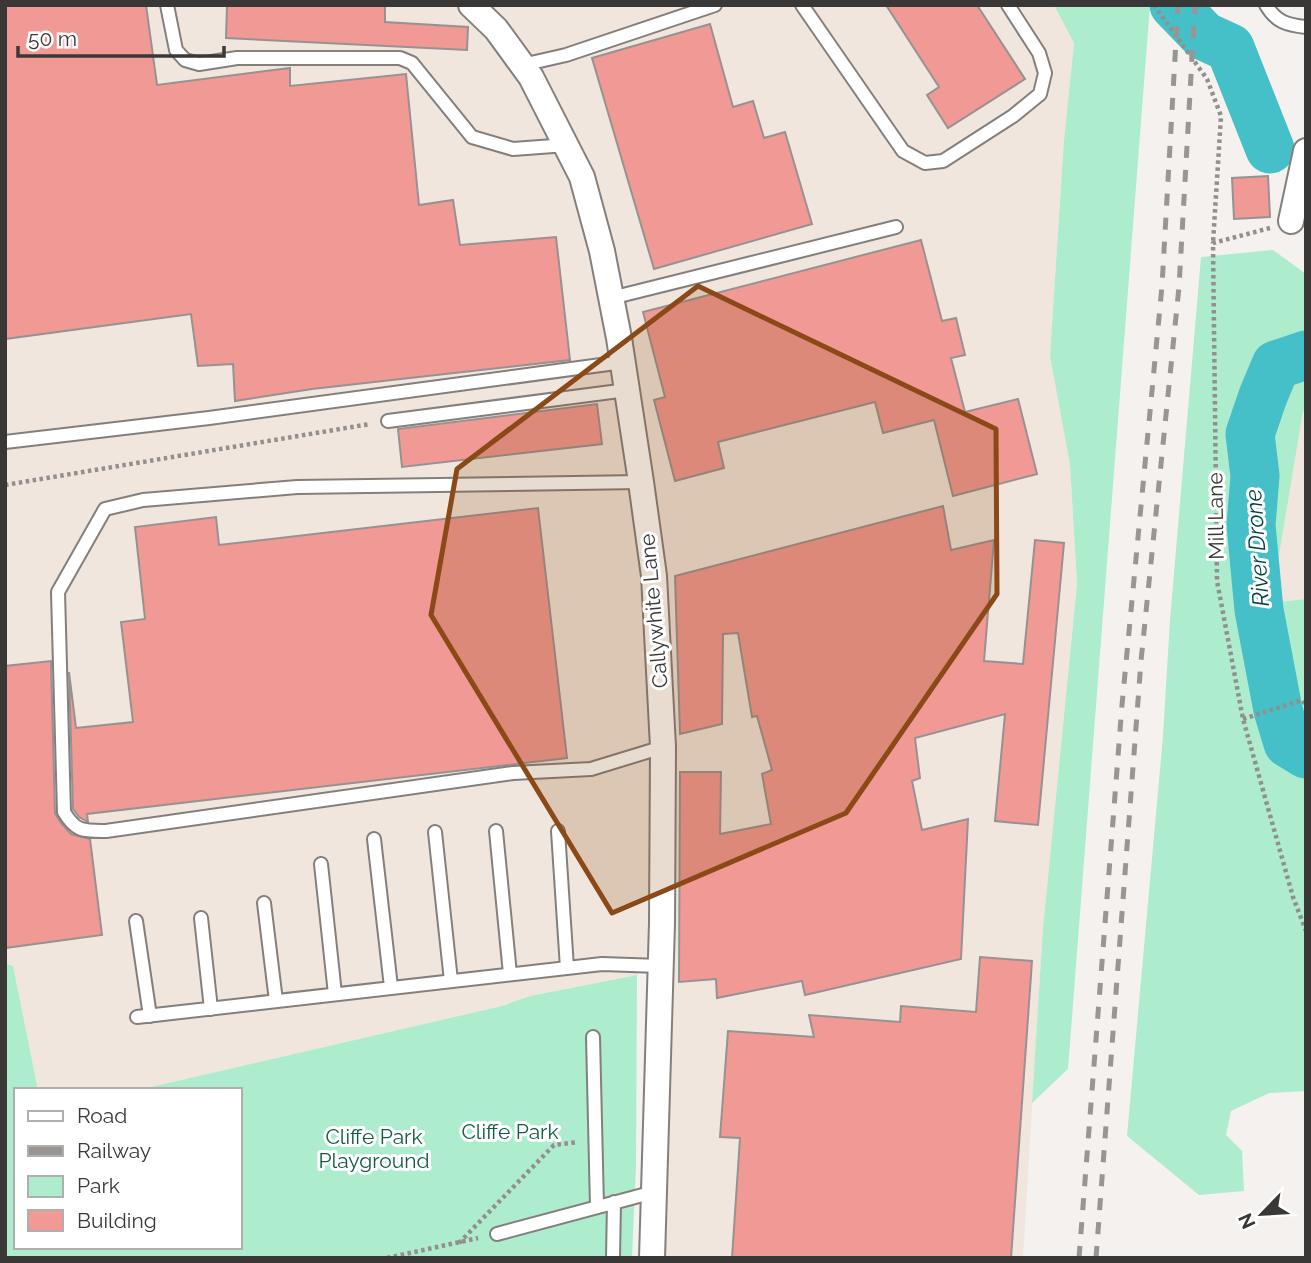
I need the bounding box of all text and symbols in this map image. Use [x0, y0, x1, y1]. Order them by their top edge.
scale bar [18, 14, 224, 58]
text: 50 m [28, 26, 77, 51]
street label: Mill Lane [1202, 472, 1229, 560]
water label: River Drone [1239, 488, 1274, 608]
street label: Callywhite Lane [634, 533, 673, 689]
legend [14, 1088, 242, 1249]
text: Road [77, 1103, 127, 1128]
park label: Cliffe Park [461, 1119, 559, 1144]
park label: Cliffe Park Playground [318, 1124, 430, 1173]
text: Railway [77, 1138, 151, 1163]
text: Park [77, 1173, 120, 1198]
north arrow [1227, 1179, 1297, 1249]
text: Building [77, 1208, 157, 1233]
text: N [1234, 1210, 1260, 1232]

